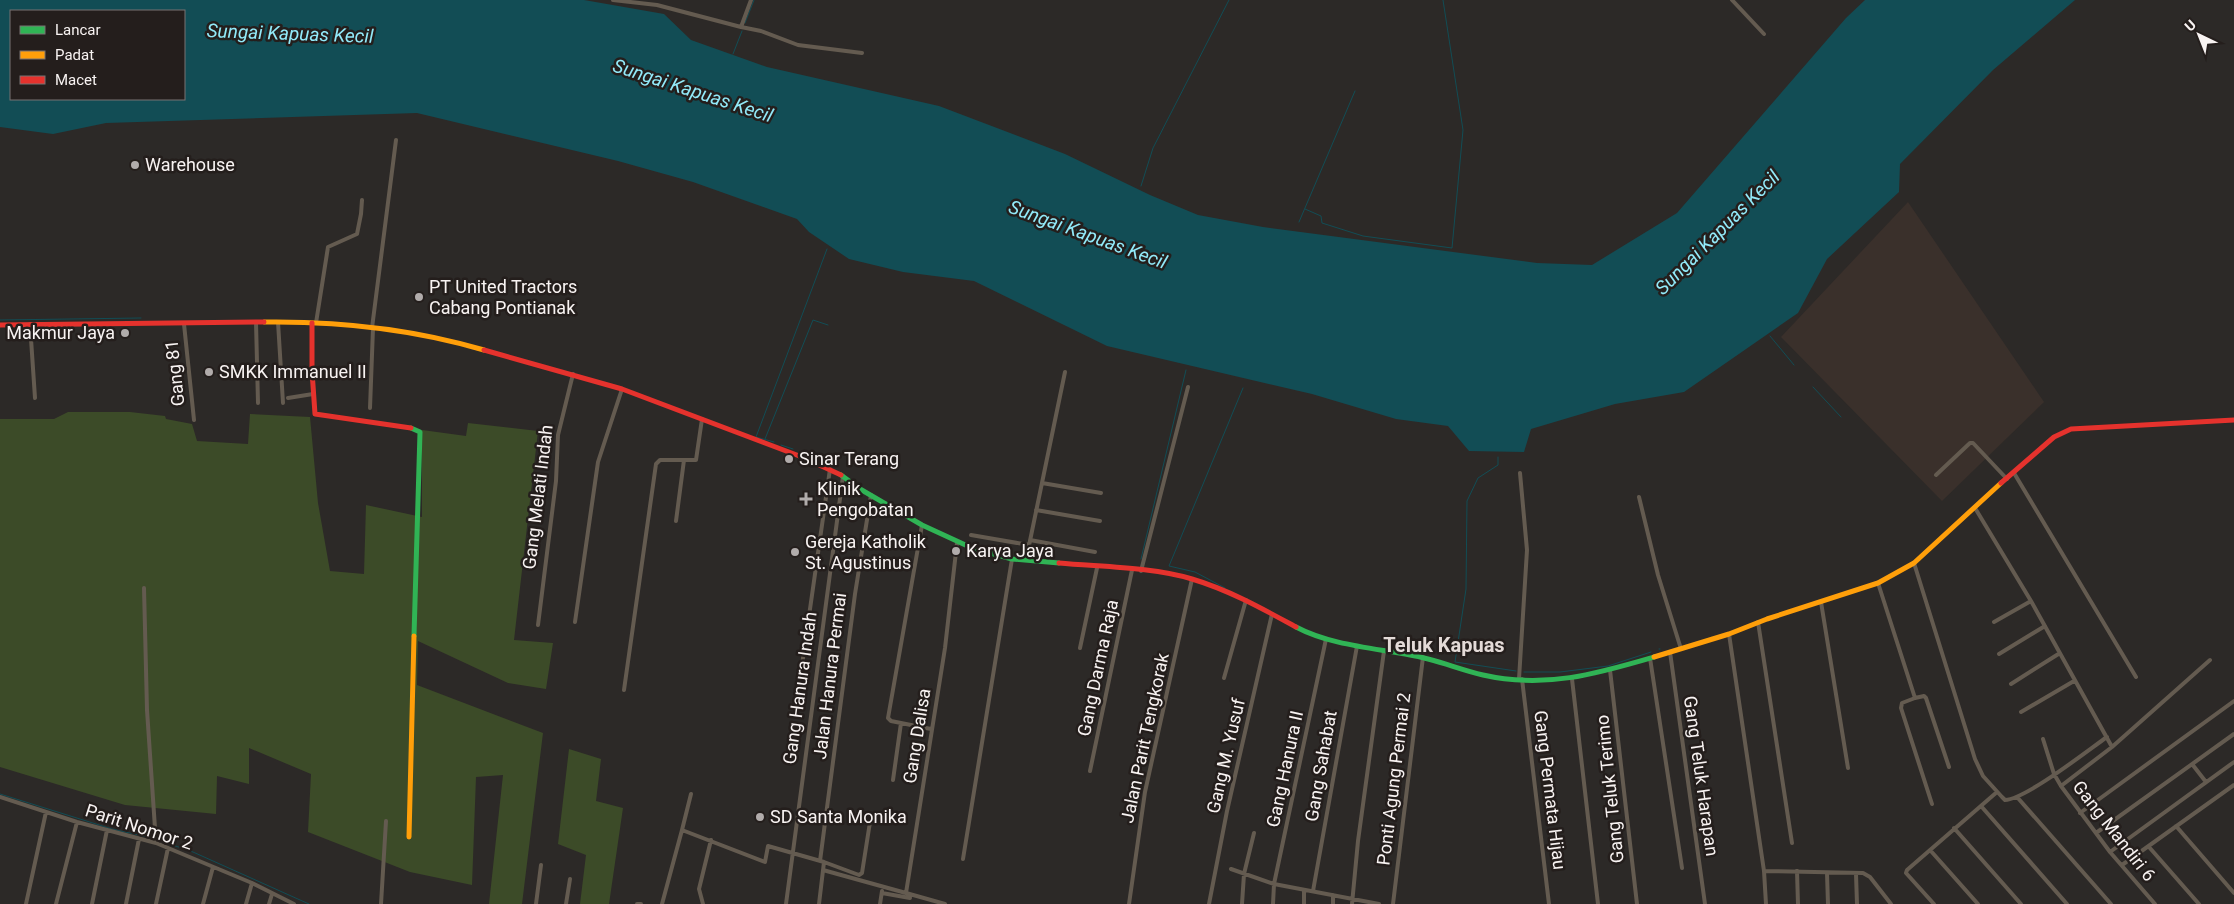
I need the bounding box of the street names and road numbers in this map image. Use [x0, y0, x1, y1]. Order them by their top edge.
street label: Gang 81 [161, 339, 188, 407]
street label: Gang Melati Indah [518, 423, 557, 570]
street label: Jalan Hanura Permai [809, 591, 850, 760]
street label: Gang Darma Raja [1073, 598, 1122, 738]
street label: Gang Hanura Indah [778, 610, 821, 766]
street label: Jalan Parit Tengkorak [1116, 650, 1173, 825]
street label: Gang Dalisa [899, 687, 934, 785]
street label: Ponti Agung Permai 2 [1372, 691, 1415, 867]
street label: Gang Teluk Harapan [1680, 694, 1723, 857]
street label: Gang M. Yusuf [1202, 696, 1249, 815]
street label: Gang Hanura II [1262, 709, 1307, 829]
street label: Gang Sahabat [1300, 709, 1341, 823]
street label: Gang Permata Hijau [1530, 709, 1571, 871]
street label: Gang Teluk Terimo [1591, 714, 1628, 864]
street label: Gang Mandiri 6 [2069, 776, 2160, 885]
street label: Parit Nomor 2 [83, 799, 196, 854]

